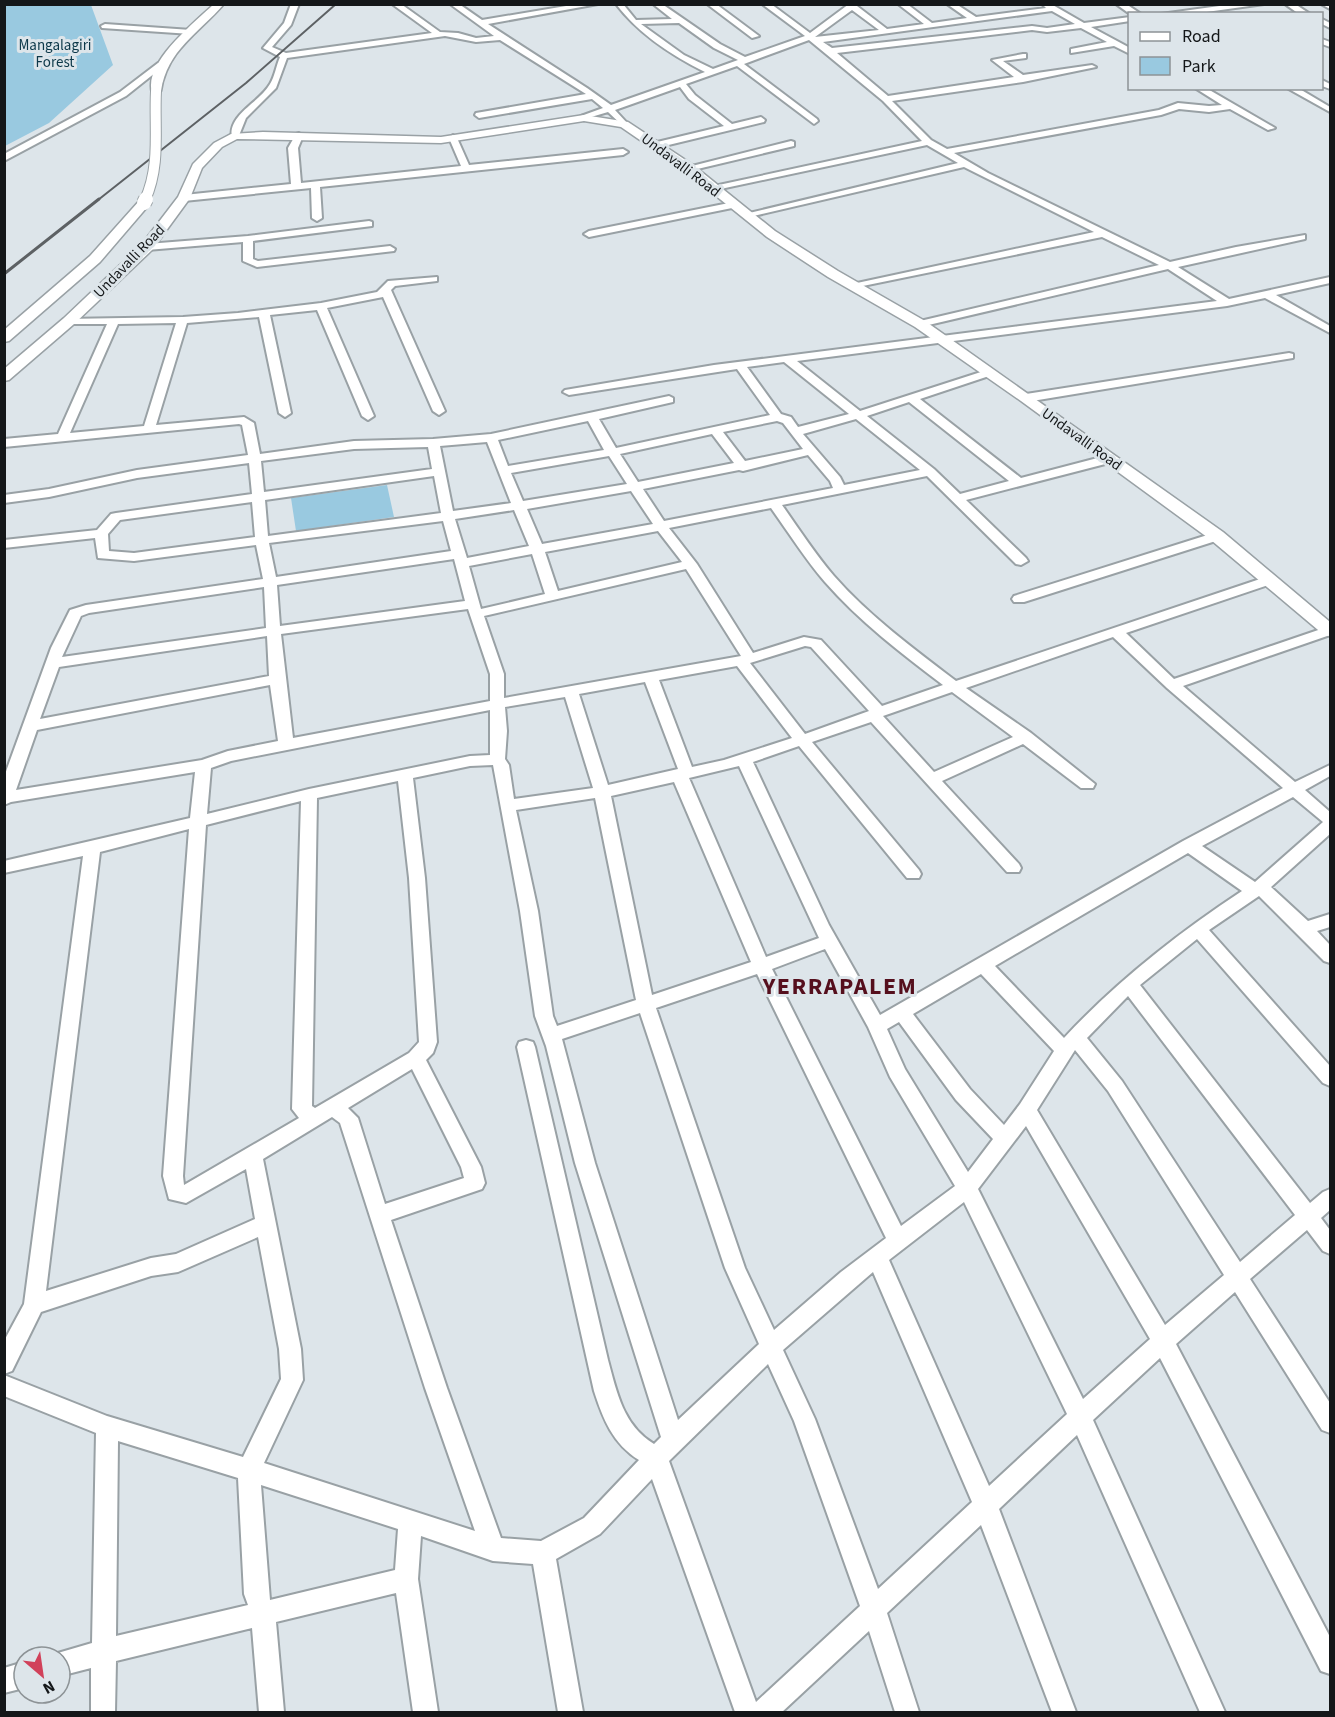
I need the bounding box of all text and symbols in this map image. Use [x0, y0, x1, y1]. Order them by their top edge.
legend [1128, 12, 1323, 90]
text: Road [1182, 24, 1221, 49]
park label: Mangalagiri Forest [18, 35, 92, 73]
text: Park [1182, 54, 1216, 79]
street label: Undavalli Road [637, 129, 725, 202]
street label: Undavalli Road [89, 220, 170, 303]
street label: Undavalli Road [1037, 403, 1126, 476]
district label: YERRAPALEM [762, 969, 917, 1004]
north arrow [12, 1645, 72, 1705]
text: N [39, 1675, 59, 1699]

